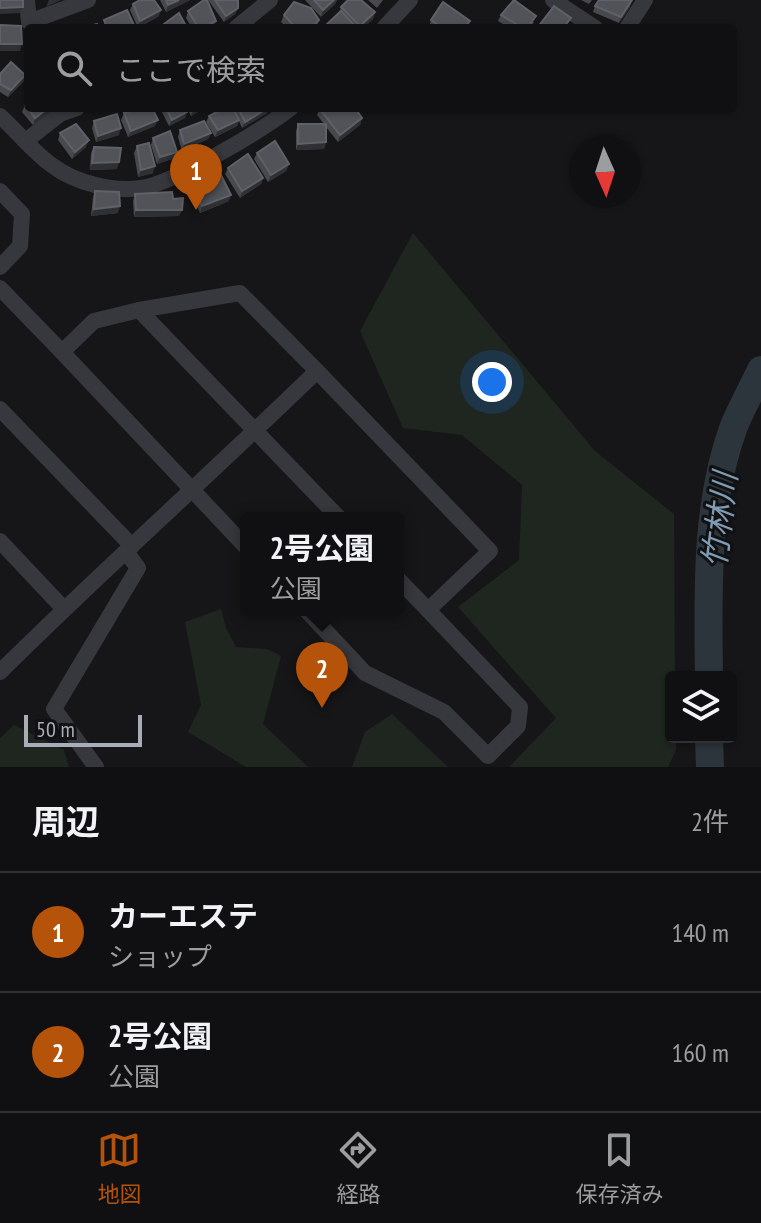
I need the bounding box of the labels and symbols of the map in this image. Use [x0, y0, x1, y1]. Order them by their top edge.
north arrow [569, 136, 641, 208]
pin: 1 [170, 144, 222, 210]
your location [472, 362, 512, 402]
water label: 竹林川 [692, 467, 746, 570]
pin: 2 [296, 642, 348, 708]
scale bar [24, 711, 142, 747]

